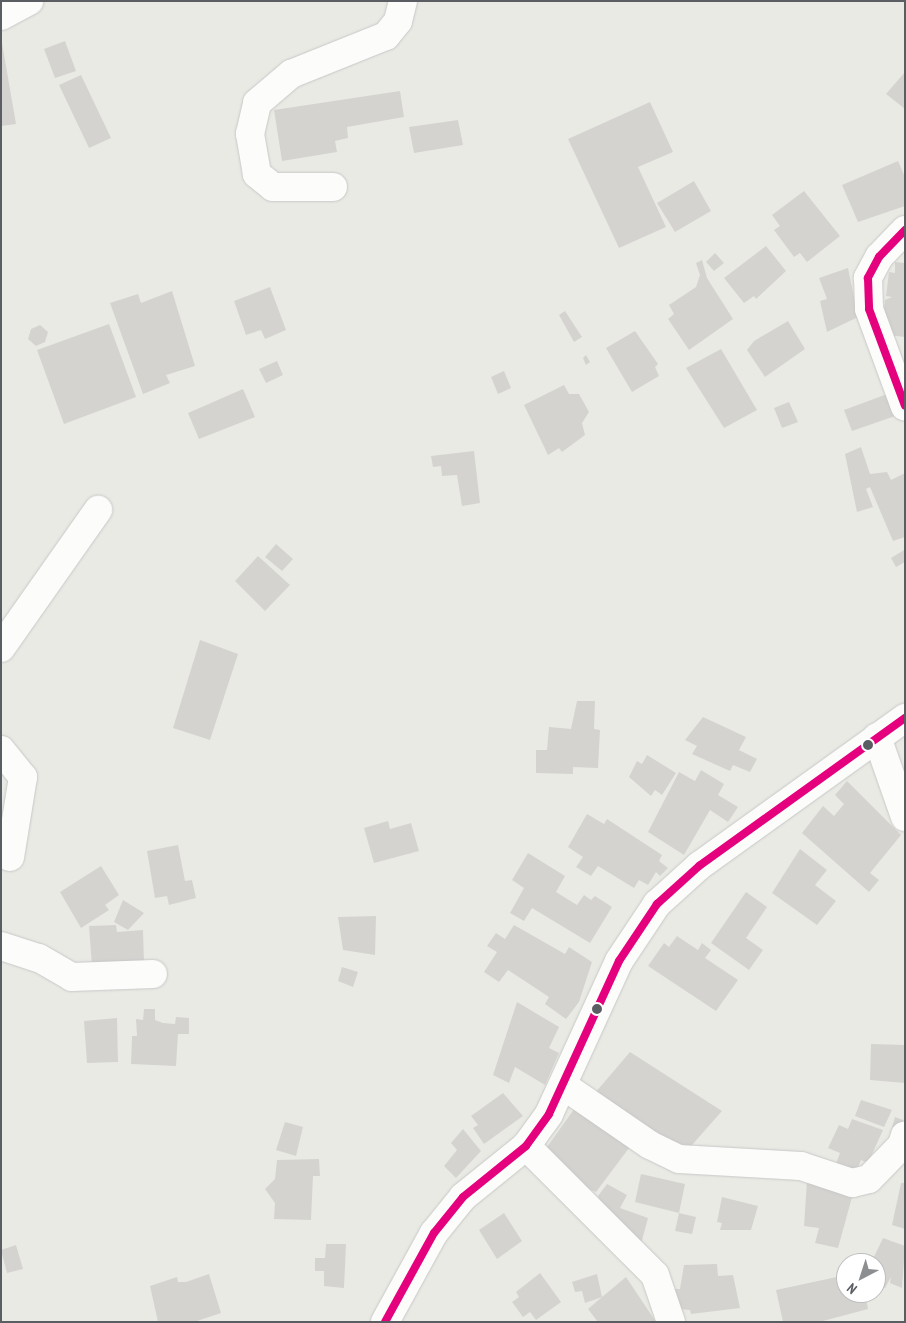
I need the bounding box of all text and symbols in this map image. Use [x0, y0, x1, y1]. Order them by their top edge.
unlabelled marker [863, 740, 873, 750]
unlabelled marker [592, 1004, 602, 1014]
north arrow [836, 1253, 886, 1303]
text: N [843, 1279, 861, 1298]

